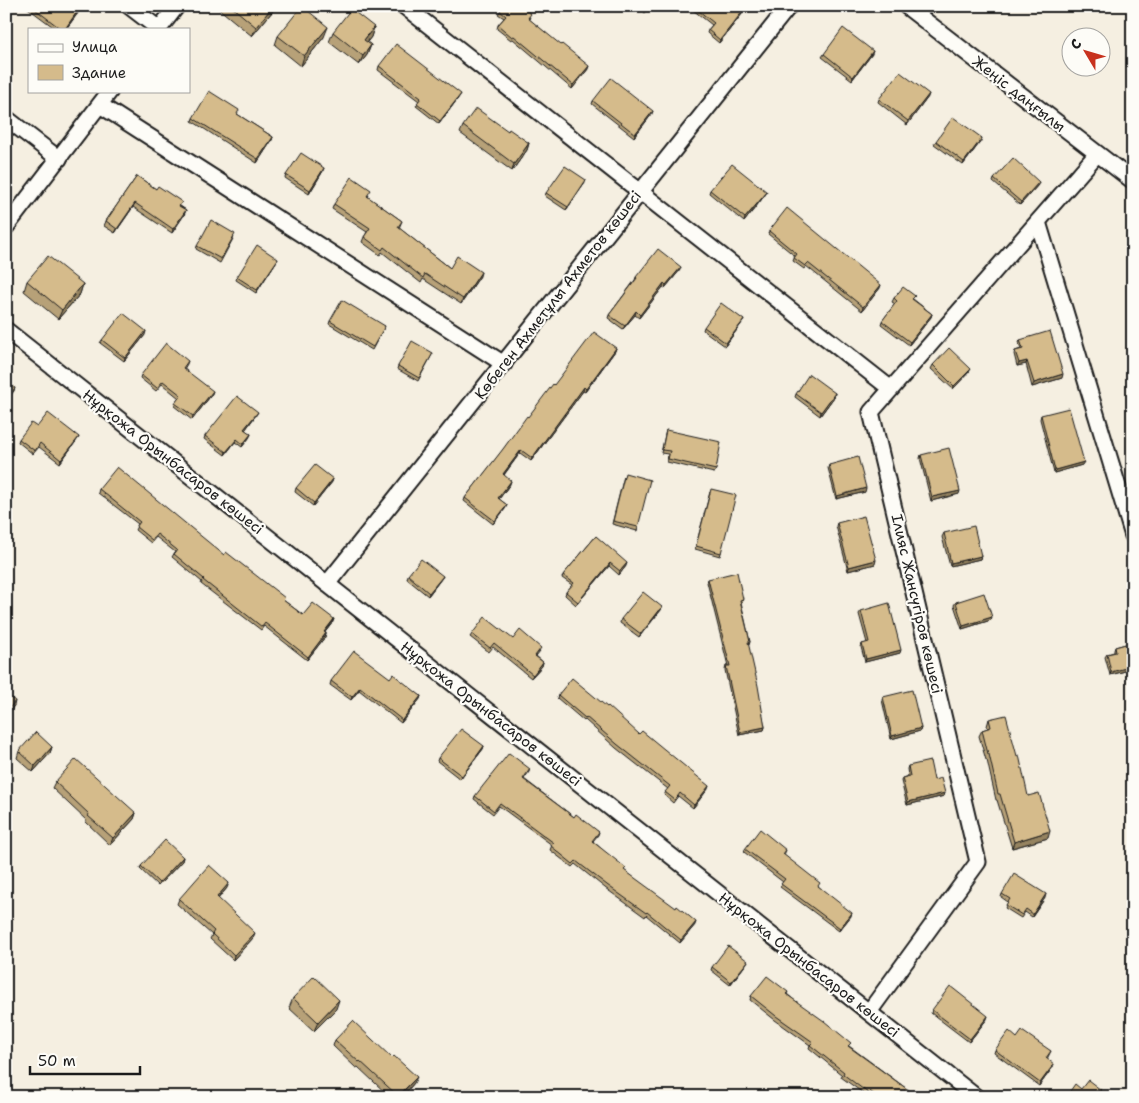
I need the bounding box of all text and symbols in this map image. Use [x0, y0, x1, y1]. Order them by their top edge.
legend [28, 28, 190, 92]
north arrow [1062, 28, 1112, 78]
text: С [1066, 35, 1085, 53]
text: Улица [72, 37, 118, 57]
street label: Жеңіс даңғылы [968, 51, 1070, 137]
text: Здание [72, 63, 126, 83]
street label: Көбеген Ахметұлы Ахметов көшесі [470, 186, 646, 404]
street label: Нұрқожа Орынбасаров көшесі [78, 385, 268, 539]
street label: Ілияс Жансүгіров көшесі [887, 512, 947, 696]
street label: Нұрқожа Орынбасаров көшесі [396, 637, 586, 791]
street label: Нұрқожа Орынбасаров көшесі [714, 888, 904, 1042]
scale bar [30, 1043, 140, 1075]
text: 50 m [38, 1051, 76, 1071]

